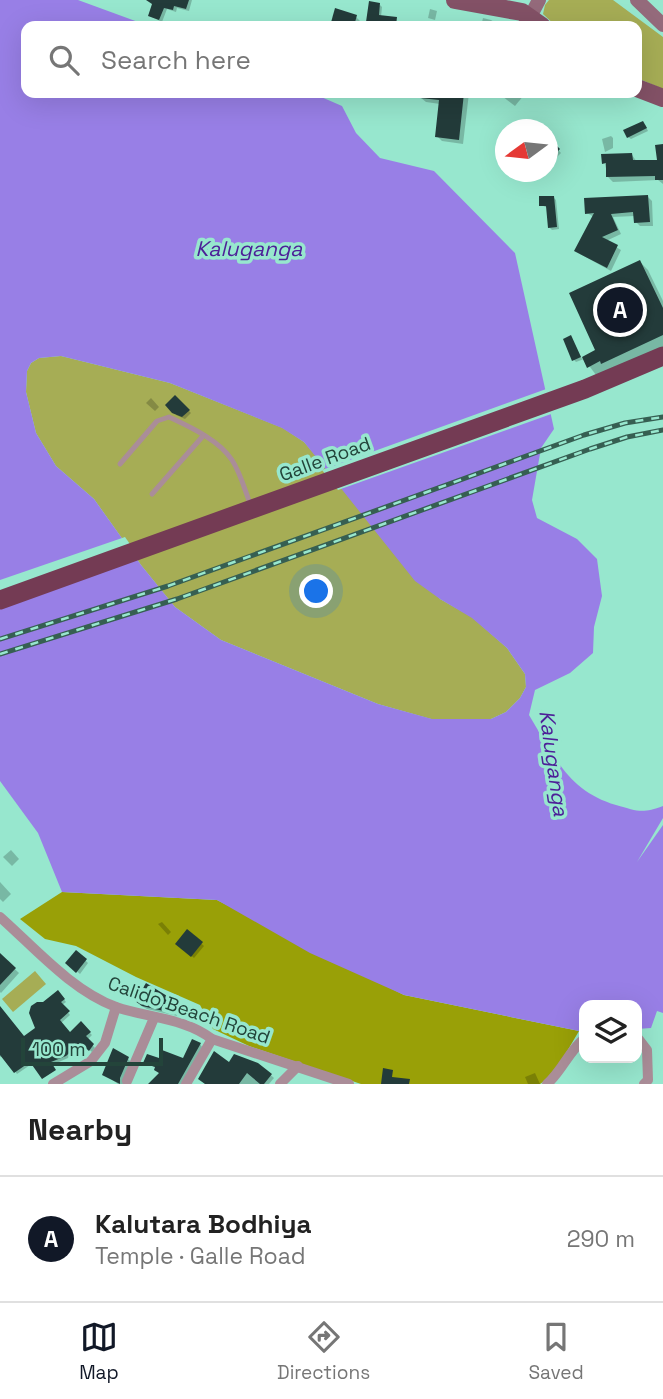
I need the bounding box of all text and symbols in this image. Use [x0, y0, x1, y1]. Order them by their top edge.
search box [21, 21, 642, 98]
icon: search [45, 41, 83, 79]
text: Search here [101, 43, 251, 77]
north arrow [495, 119, 558, 182]
water label: Kaluganga [196, 235, 303, 262]
pin: A [597, 284, 643, 336]
street label: Galle Road [276, 431, 374, 487]
your location [299, 574, 333, 608]
water label: Kaluganga [533, 708, 575, 819]
street label: Calido Beach Road [104, 970, 274, 1050]
map controls [579, 1000, 642, 1063]
button: layers [579, 1000, 642, 1063]
scale bar [21, 1035, 163, 1067]
text: 100 m [32, 1037, 86, 1062]
text: Nearby [28, 1110, 132, 1149]
text: Kalutara Bodhiya [95, 1207, 311, 1241]
text: A [44, 1224, 58, 1254]
text: 290 m [567, 1224, 635, 1254]
text: Temple · Galle Road [95, 1241, 305, 1271]
tab: Map [79, 1318, 119, 1385]
tab: Directions [277, 1318, 370, 1385]
tab: Saved [528, 1318, 584, 1385]

